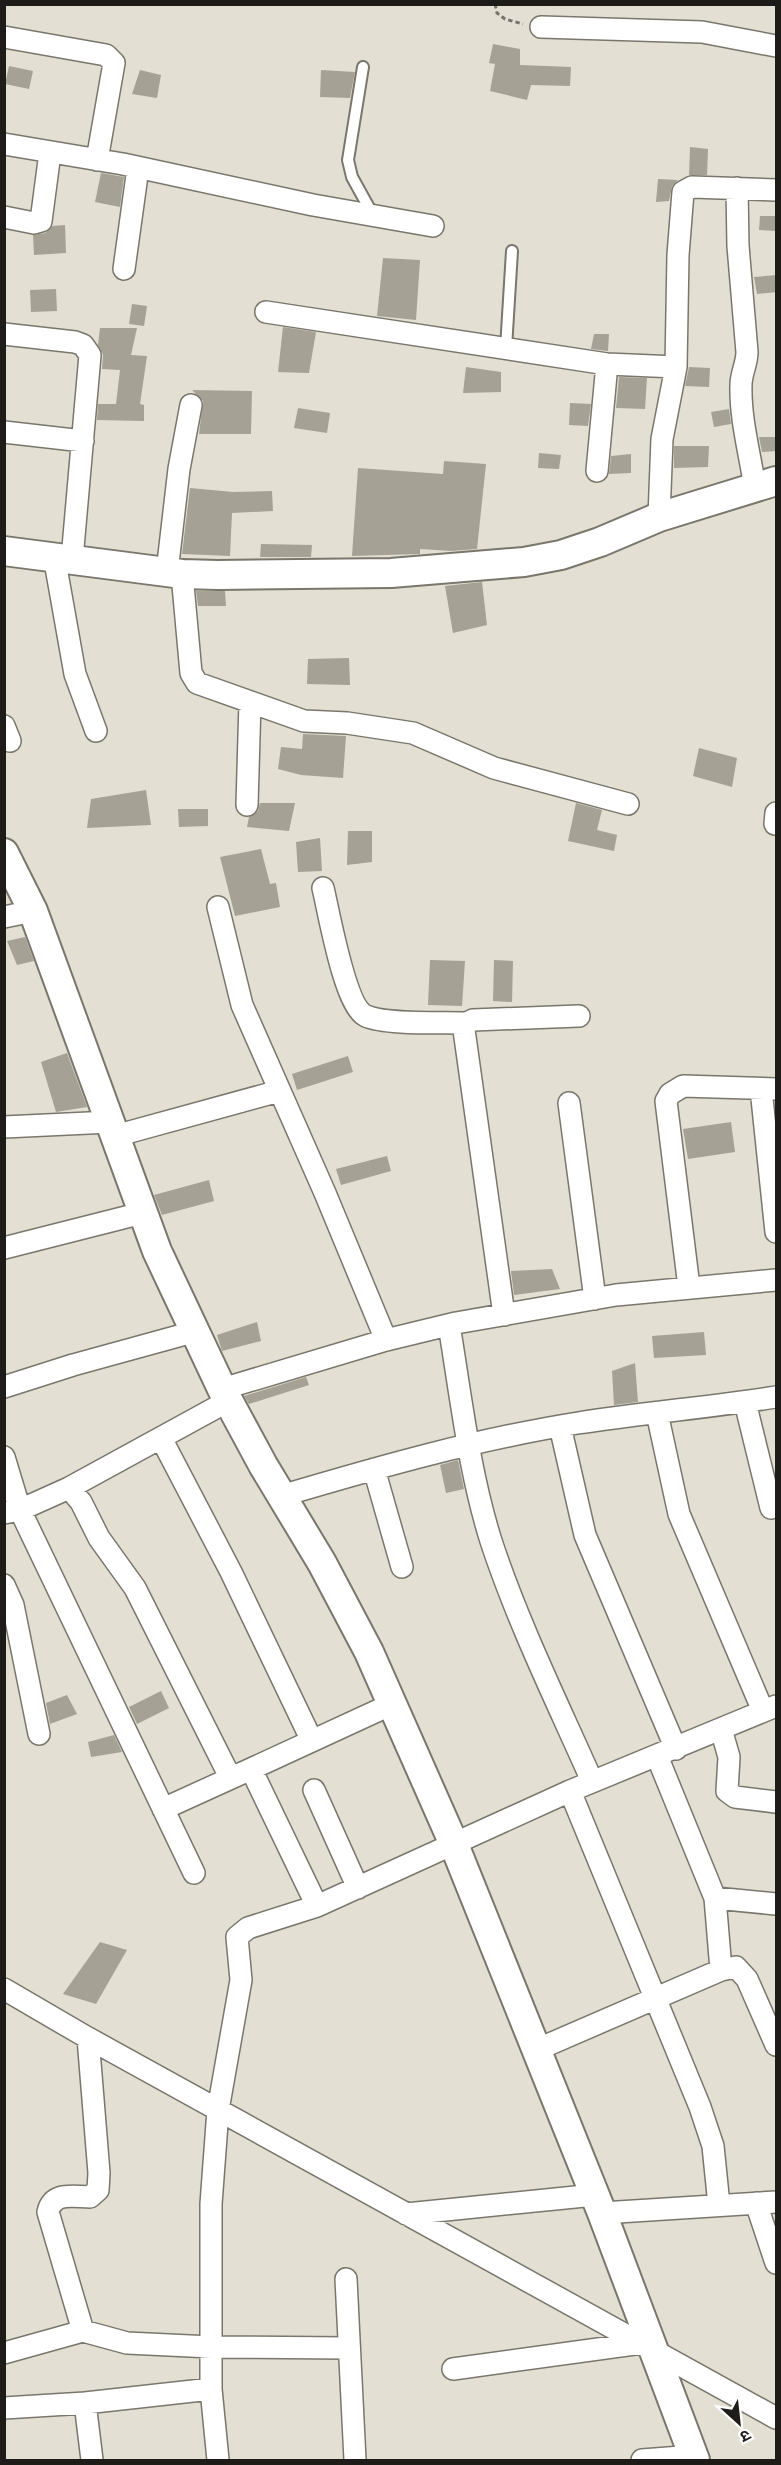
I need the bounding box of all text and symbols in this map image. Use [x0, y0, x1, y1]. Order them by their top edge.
north arrow [709, 2393, 769, 2453]
text: उ [736, 2424, 755, 2448]

